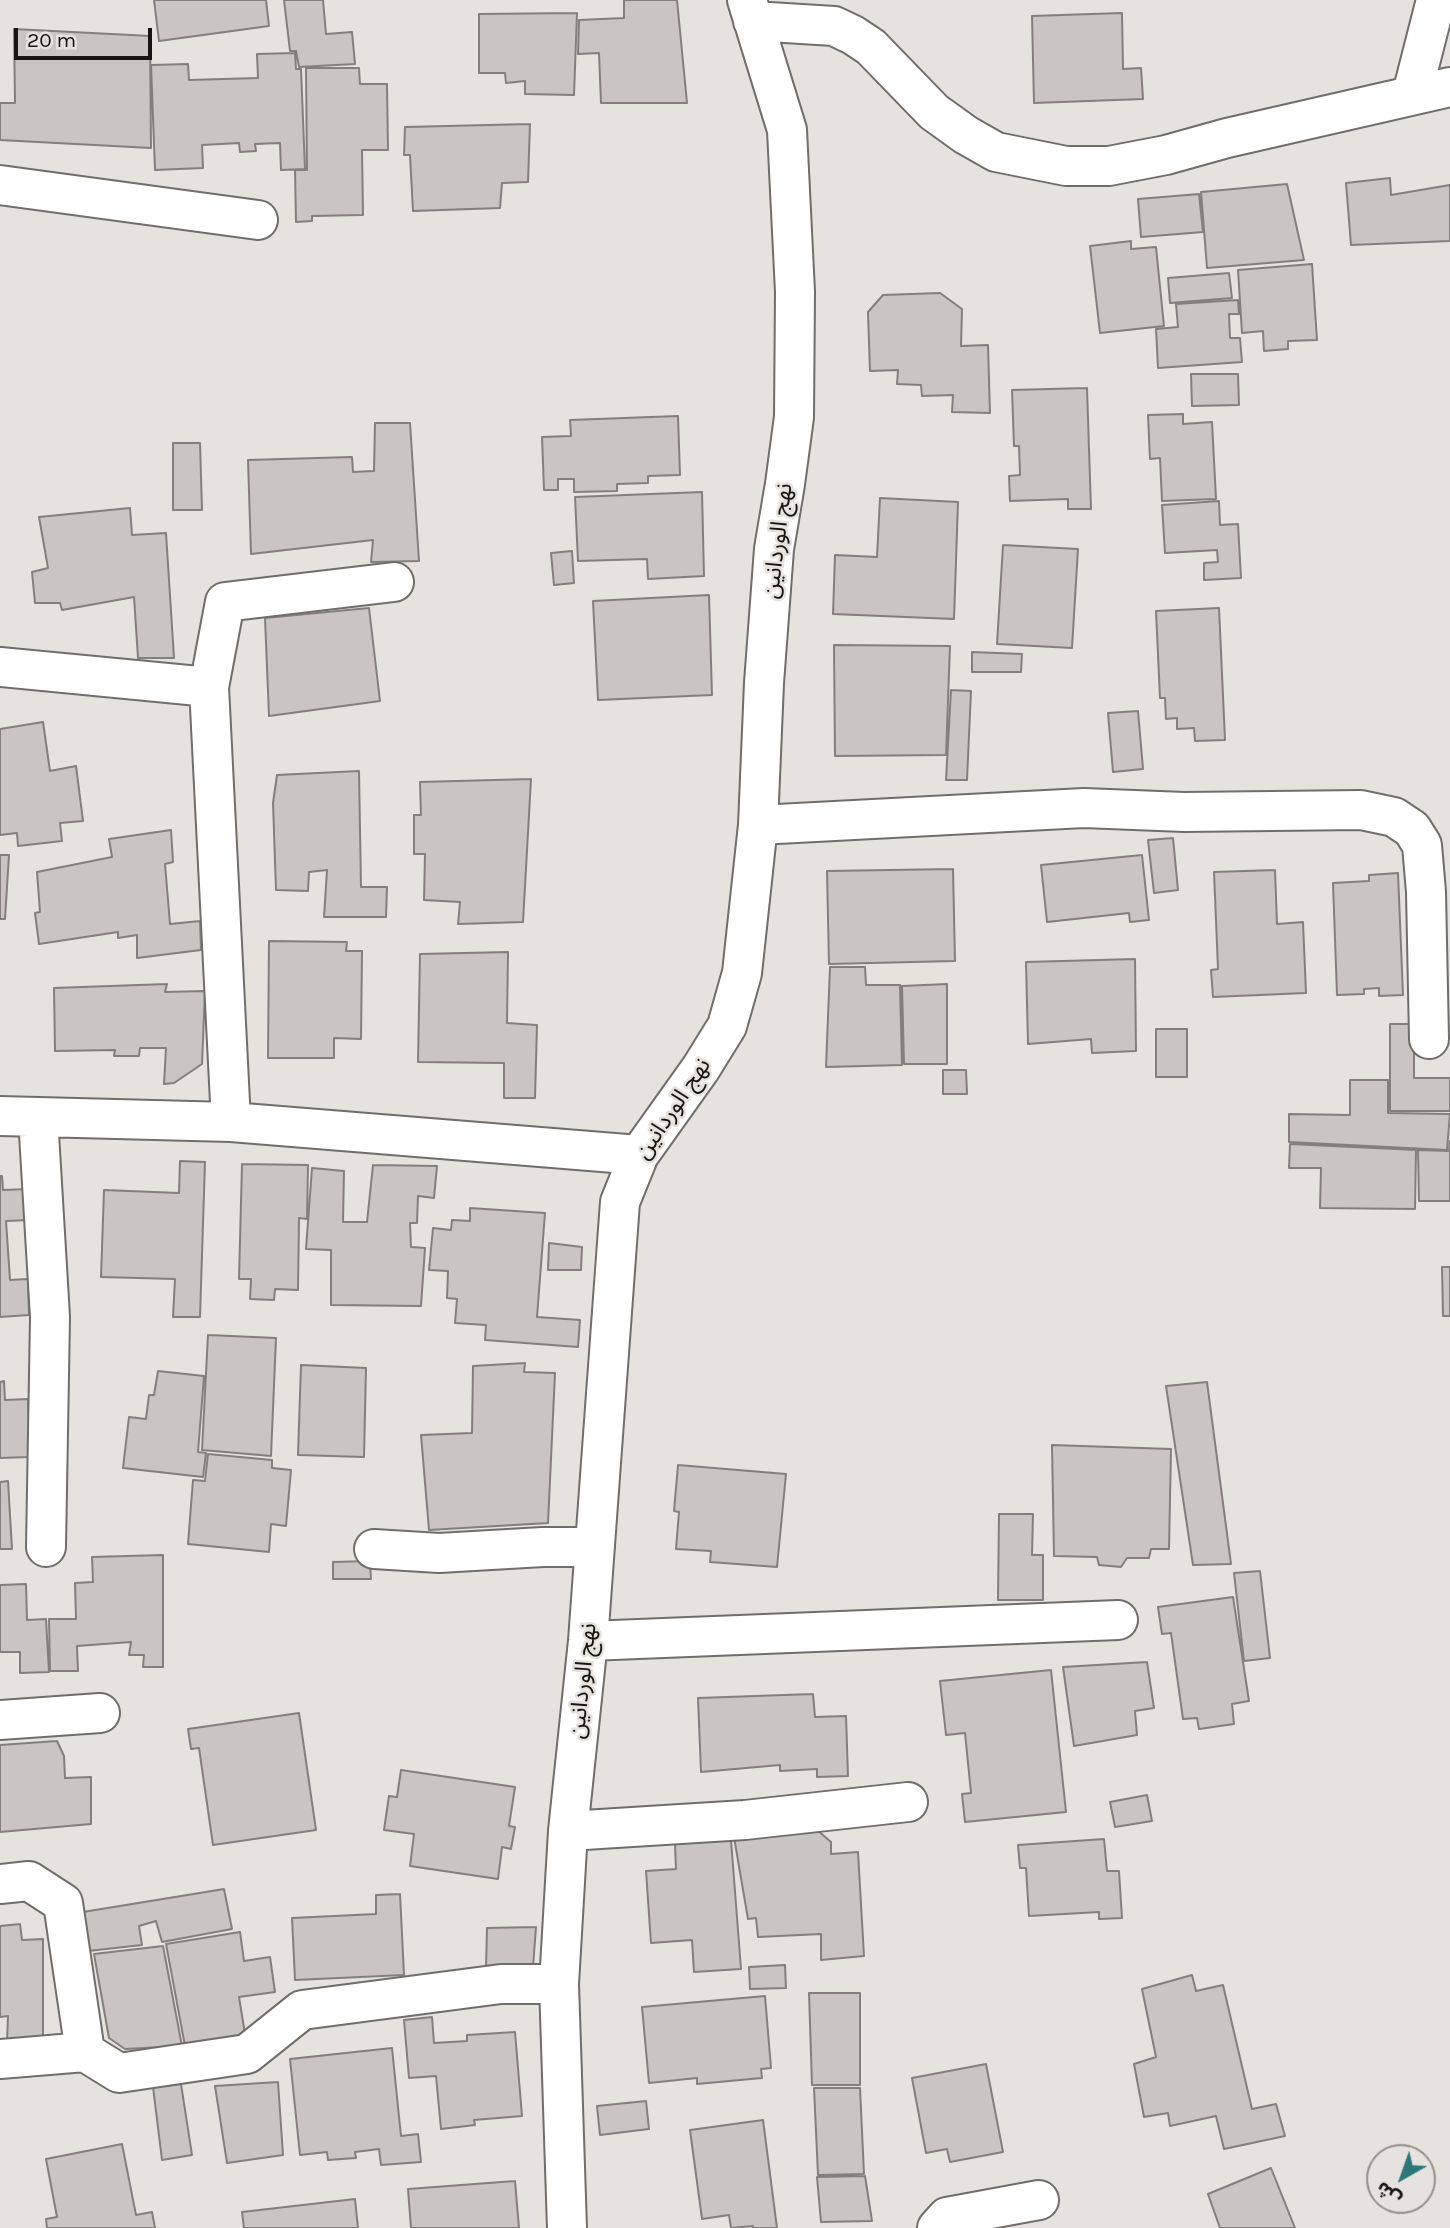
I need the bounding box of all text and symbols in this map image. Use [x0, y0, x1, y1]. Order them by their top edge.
scale bar [18, 14, 156, 58]
text: 20 m [27, 28, 76, 52]
street label: نهج الوردانين [757, 482, 799, 600]
street label: نهج الوردانين [629, 1053, 717, 1165]
street label: نهج الوردانين [563, 1622, 603, 1740]
north arrow [1366, 2144, 1436, 2214]
text: ش [1372, 2177, 1406, 2210]

